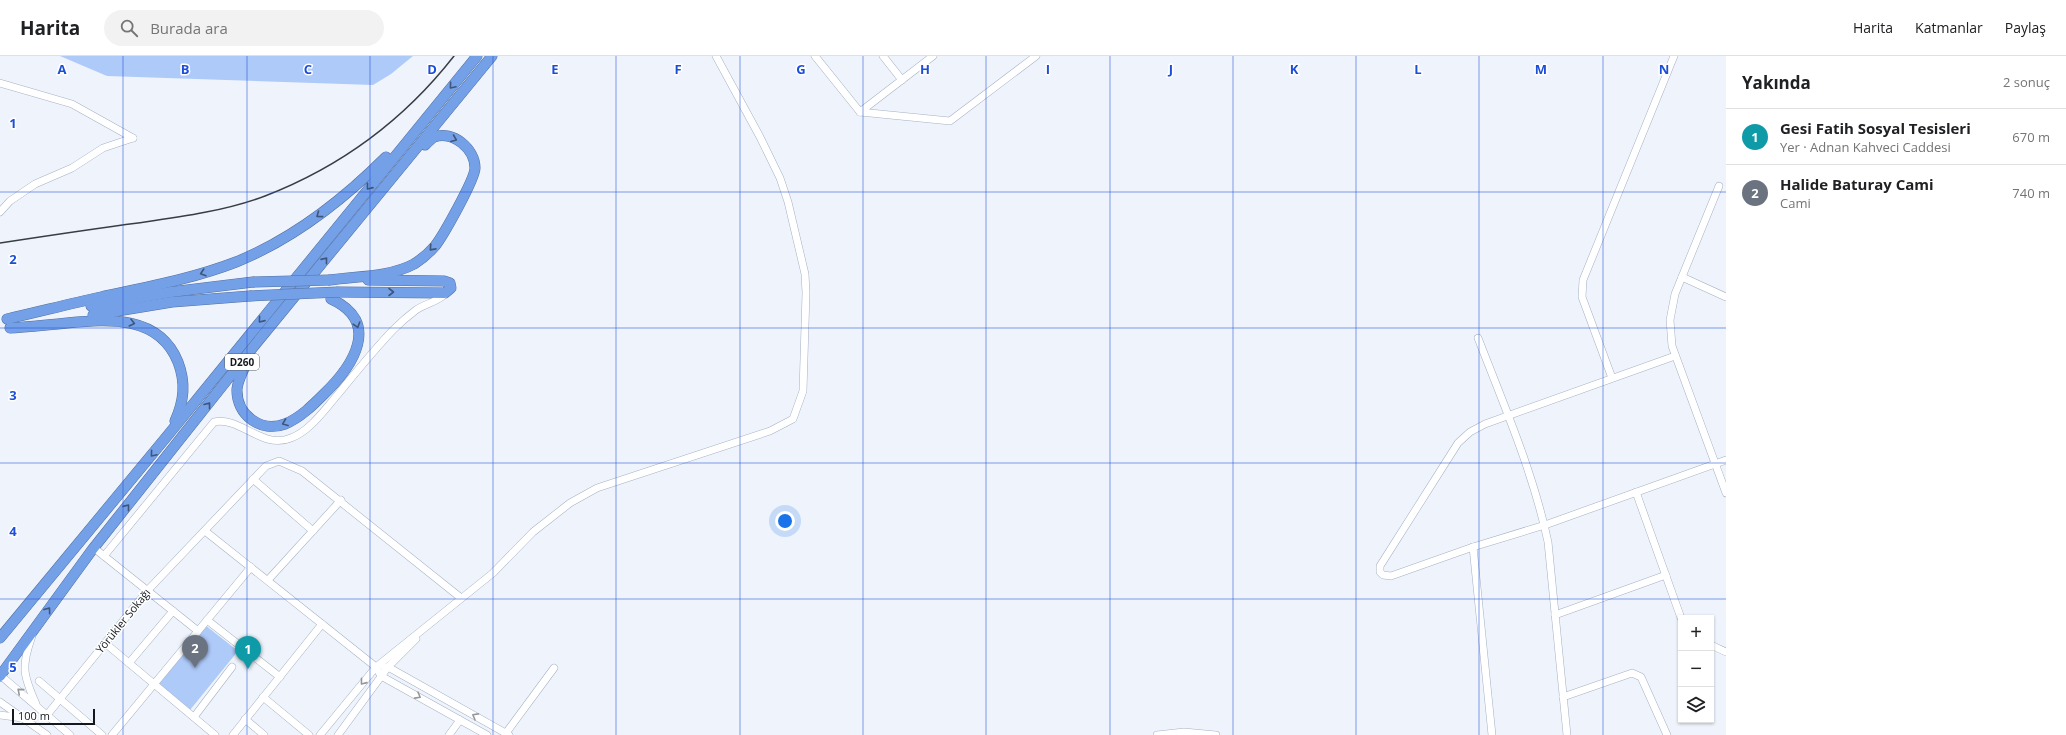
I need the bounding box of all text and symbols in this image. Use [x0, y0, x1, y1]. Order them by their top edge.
search box [104, 10, 384, 46]
text: Harita [20, 15, 80, 41]
icon: search [118, 17, 140, 39]
text: Burada ara [150, 18, 228, 38]
text: Harita [1853, 18, 1893, 37]
text: Katmanlar [1915, 18, 1983, 37]
text: Paylaş [2005, 18, 2046, 37]
text: A [58, 60, 67, 78]
text: B [181, 60, 190, 78]
text: C [304, 60, 312, 78]
text: D [427, 60, 437, 78]
text: E [551, 60, 559, 78]
text: F [674, 60, 682, 78]
text: G [796, 60, 806, 78]
text: H [920, 60, 930, 78]
text: I [1046, 60, 1050, 78]
text: J [1168, 60, 1173, 78]
text: K [1290, 60, 1299, 78]
text: L [1414, 60, 1422, 78]
text: M [1535, 60, 1547, 78]
text: N [1659, 60, 1669, 78]
text: Yakında [1742, 71, 1811, 94]
text: 2 sonuç [2003, 73, 2050, 91]
one-way arrow [449, 81, 456, 89]
text: 1 [9, 114, 17, 132]
text: Gesi Fatih Sosyal Tesisleri [1780, 118, 1971, 138]
text: 1 [1751, 128, 1759, 146]
text: 670 m [2012, 128, 2050, 146]
one-way arrow [450, 135, 457, 143]
text: Yer · Adnan Kahveci Caddesi [1780, 138, 1951, 156]
text: Halide Baturay Cami [1780, 174, 1934, 194]
one-way arrow [367, 182, 374, 189]
text: 2 [1751, 184, 1759, 202]
text: 740 m [2012, 184, 2050, 202]
text: Cami [1780, 194, 1811, 212]
one-way arrow [316, 210, 323, 217]
one-way arrow [430, 244, 437, 251]
text: 2 [9, 250, 17, 268]
one-way arrow [320, 258, 327, 265]
one-way arrow [200, 269, 207, 277]
one-way arrow [388, 288, 394, 296]
one-way arrow [259, 316, 266, 323]
one-way arrow [129, 319, 135, 327]
one-way arrow [352, 321, 361, 328]
road number: D260 [225, 354, 259, 370]
text: 3 [9, 386, 17, 404]
one-way arrow [203, 402, 210, 409]
one-way arrow [281, 419, 288, 427]
one-way arrow [150, 449, 157, 456]
one-way arrow [122, 504, 129, 511]
your location [775, 511, 795, 531]
text: 4 [9, 522, 17, 540]
street label: Yörükler Sokağı [92, 585, 153, 656]
one-way arrow [43, 607, 51, 614]
map controls [1678, 615, 1714, 723]
button: + [1678, 615, 1714, 651]
pin: 2 [182, 635, 208, 668]
pin: 1 [235, 636, 261, 669]
button: − [1678, 651, 1714, 687]
text: 5 [9, 658, 17, 676]
one-way arrow [361, 677, 368, 684]
button: layers [1678, 687, 1714, 723]
one-way arrow [17, 689, 24, 696]
one-way arrow [414, 692, 421, 699]
scale bar [12, 707, 95, 726]
text: 100 m [18, 708, 50, 723]
one-way arrow [472, 713, 479, 721]

